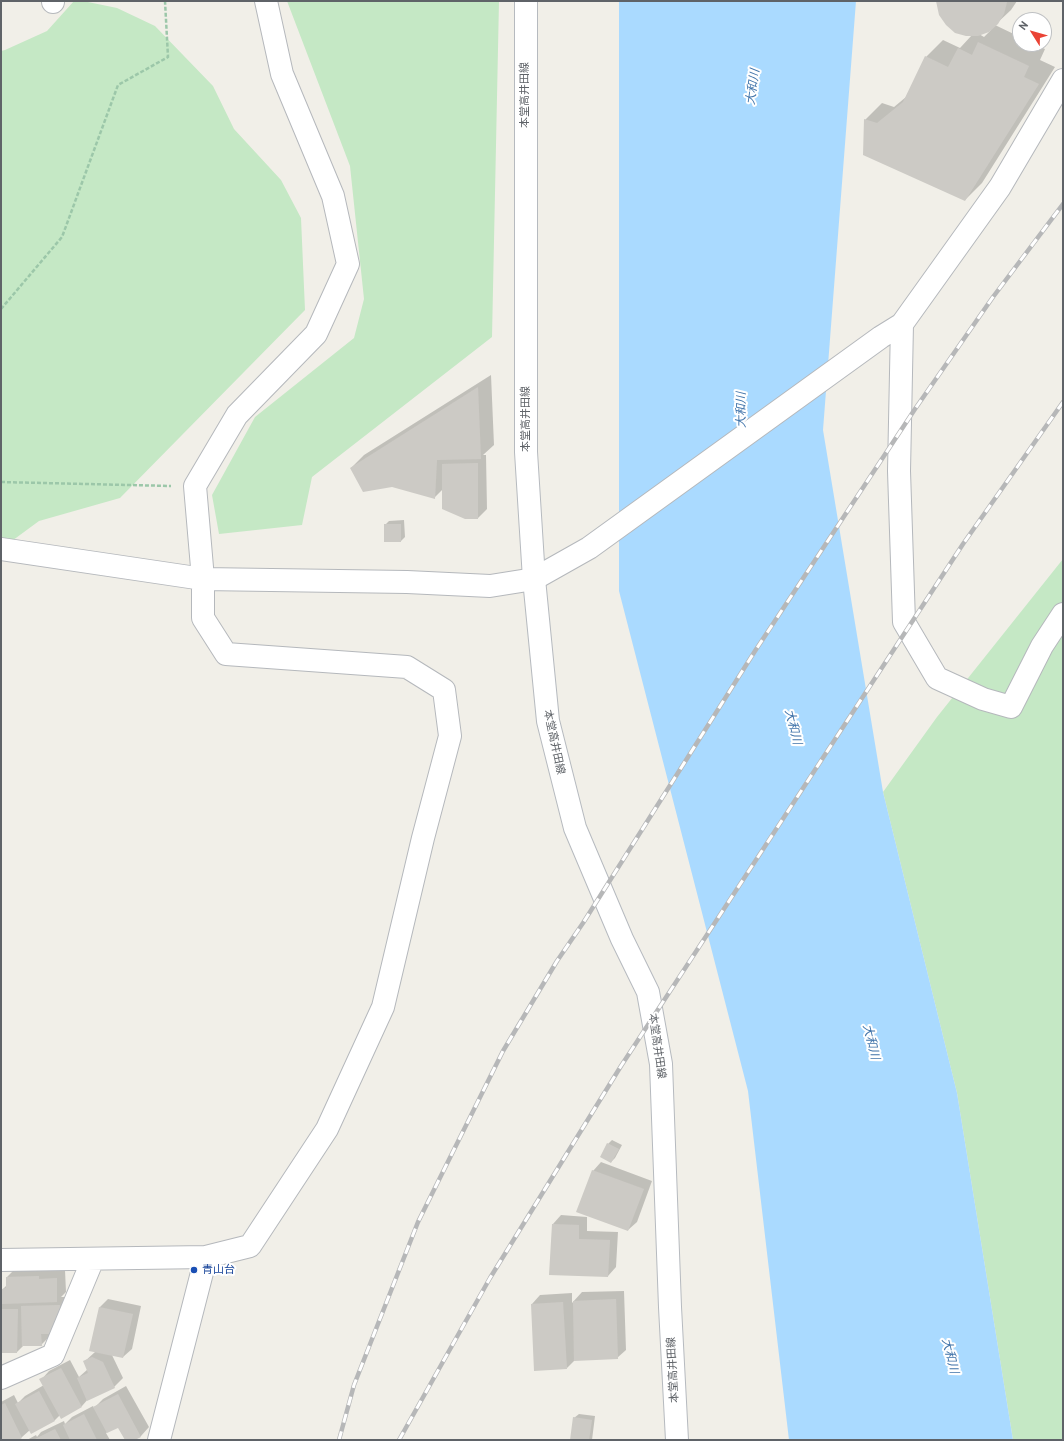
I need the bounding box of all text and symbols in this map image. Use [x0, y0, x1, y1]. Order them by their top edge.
north arrow [1012, 12, 1052, 52]
text: N [1015, 18, 1031, 32]
street label: 本堂高井田線 [518, 62, 532, 128]
water label: 大和川 [743, 68, 763, 106]
street label: 本堂高井田線 [519, 386, 533, 452]
water label: 大和川 [735, 392, 749, 428]
street label: 本堂高井田線 [541, 708, 567, 776]
water label: 大和川 [782, 708, 804, 746]
street label: 本堂高井田線 [646, 1012, 668, 1080]
water label: 大和川 [860, 1023, 882, 1061]
place label: 青山台 [202, 1263, 235, 1277]
marker: 青山台 [189, 1265, 199, 1275]
street label: 本堂高井田線 [665, 1337, 681, 1403]
water label: 大和川 [939, 1337, 961, 1375]

